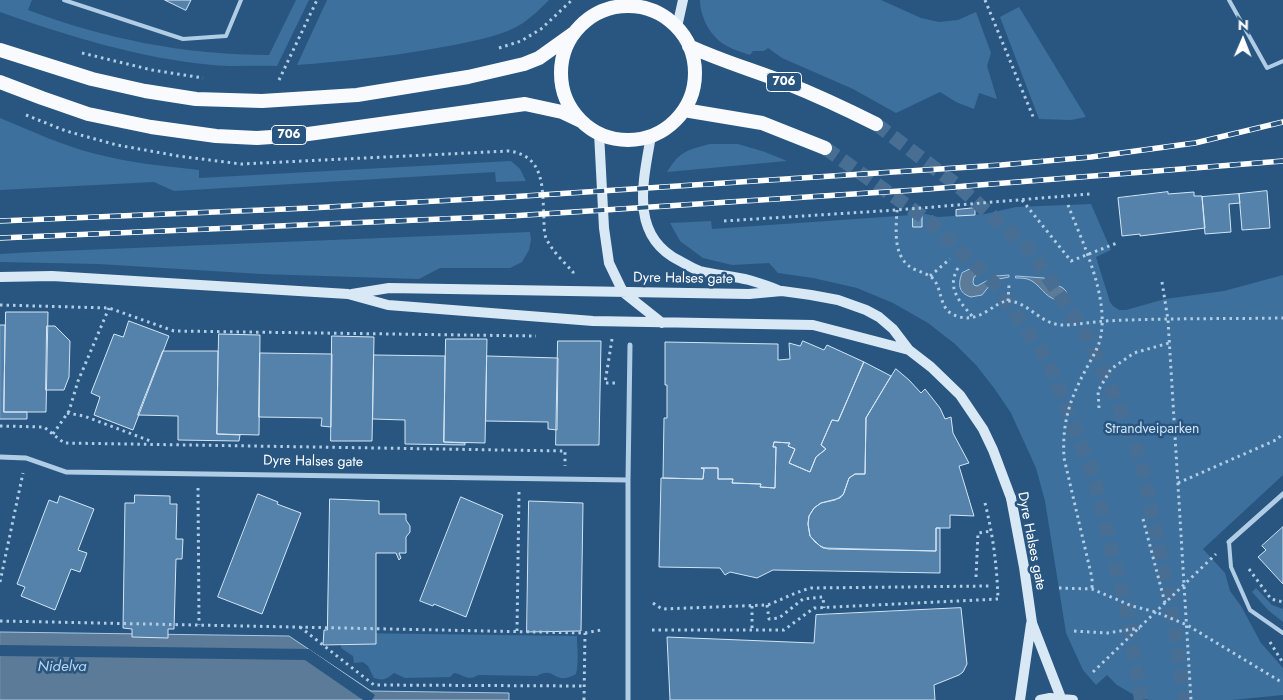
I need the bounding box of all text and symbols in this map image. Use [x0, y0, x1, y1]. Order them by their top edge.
north arrow [1218, 15, 1268, 65]
text: N [1238, 15, 1249, 35]
road number: 706 [766, 72, 802, 91]
road number: 706 [272, 126, 306, 144]
street label: Dyre Halses gate [633, 270, 733, 288]
park label: Strandveiparken [1105, 422, 1199, 438]
street label: Dyre Halses gate [263, 453, 363, 471]
street label: Dyre Halses gate [1013, 490, 1049, 592]
water label: Nidelva [38, 658, 86, 676]

